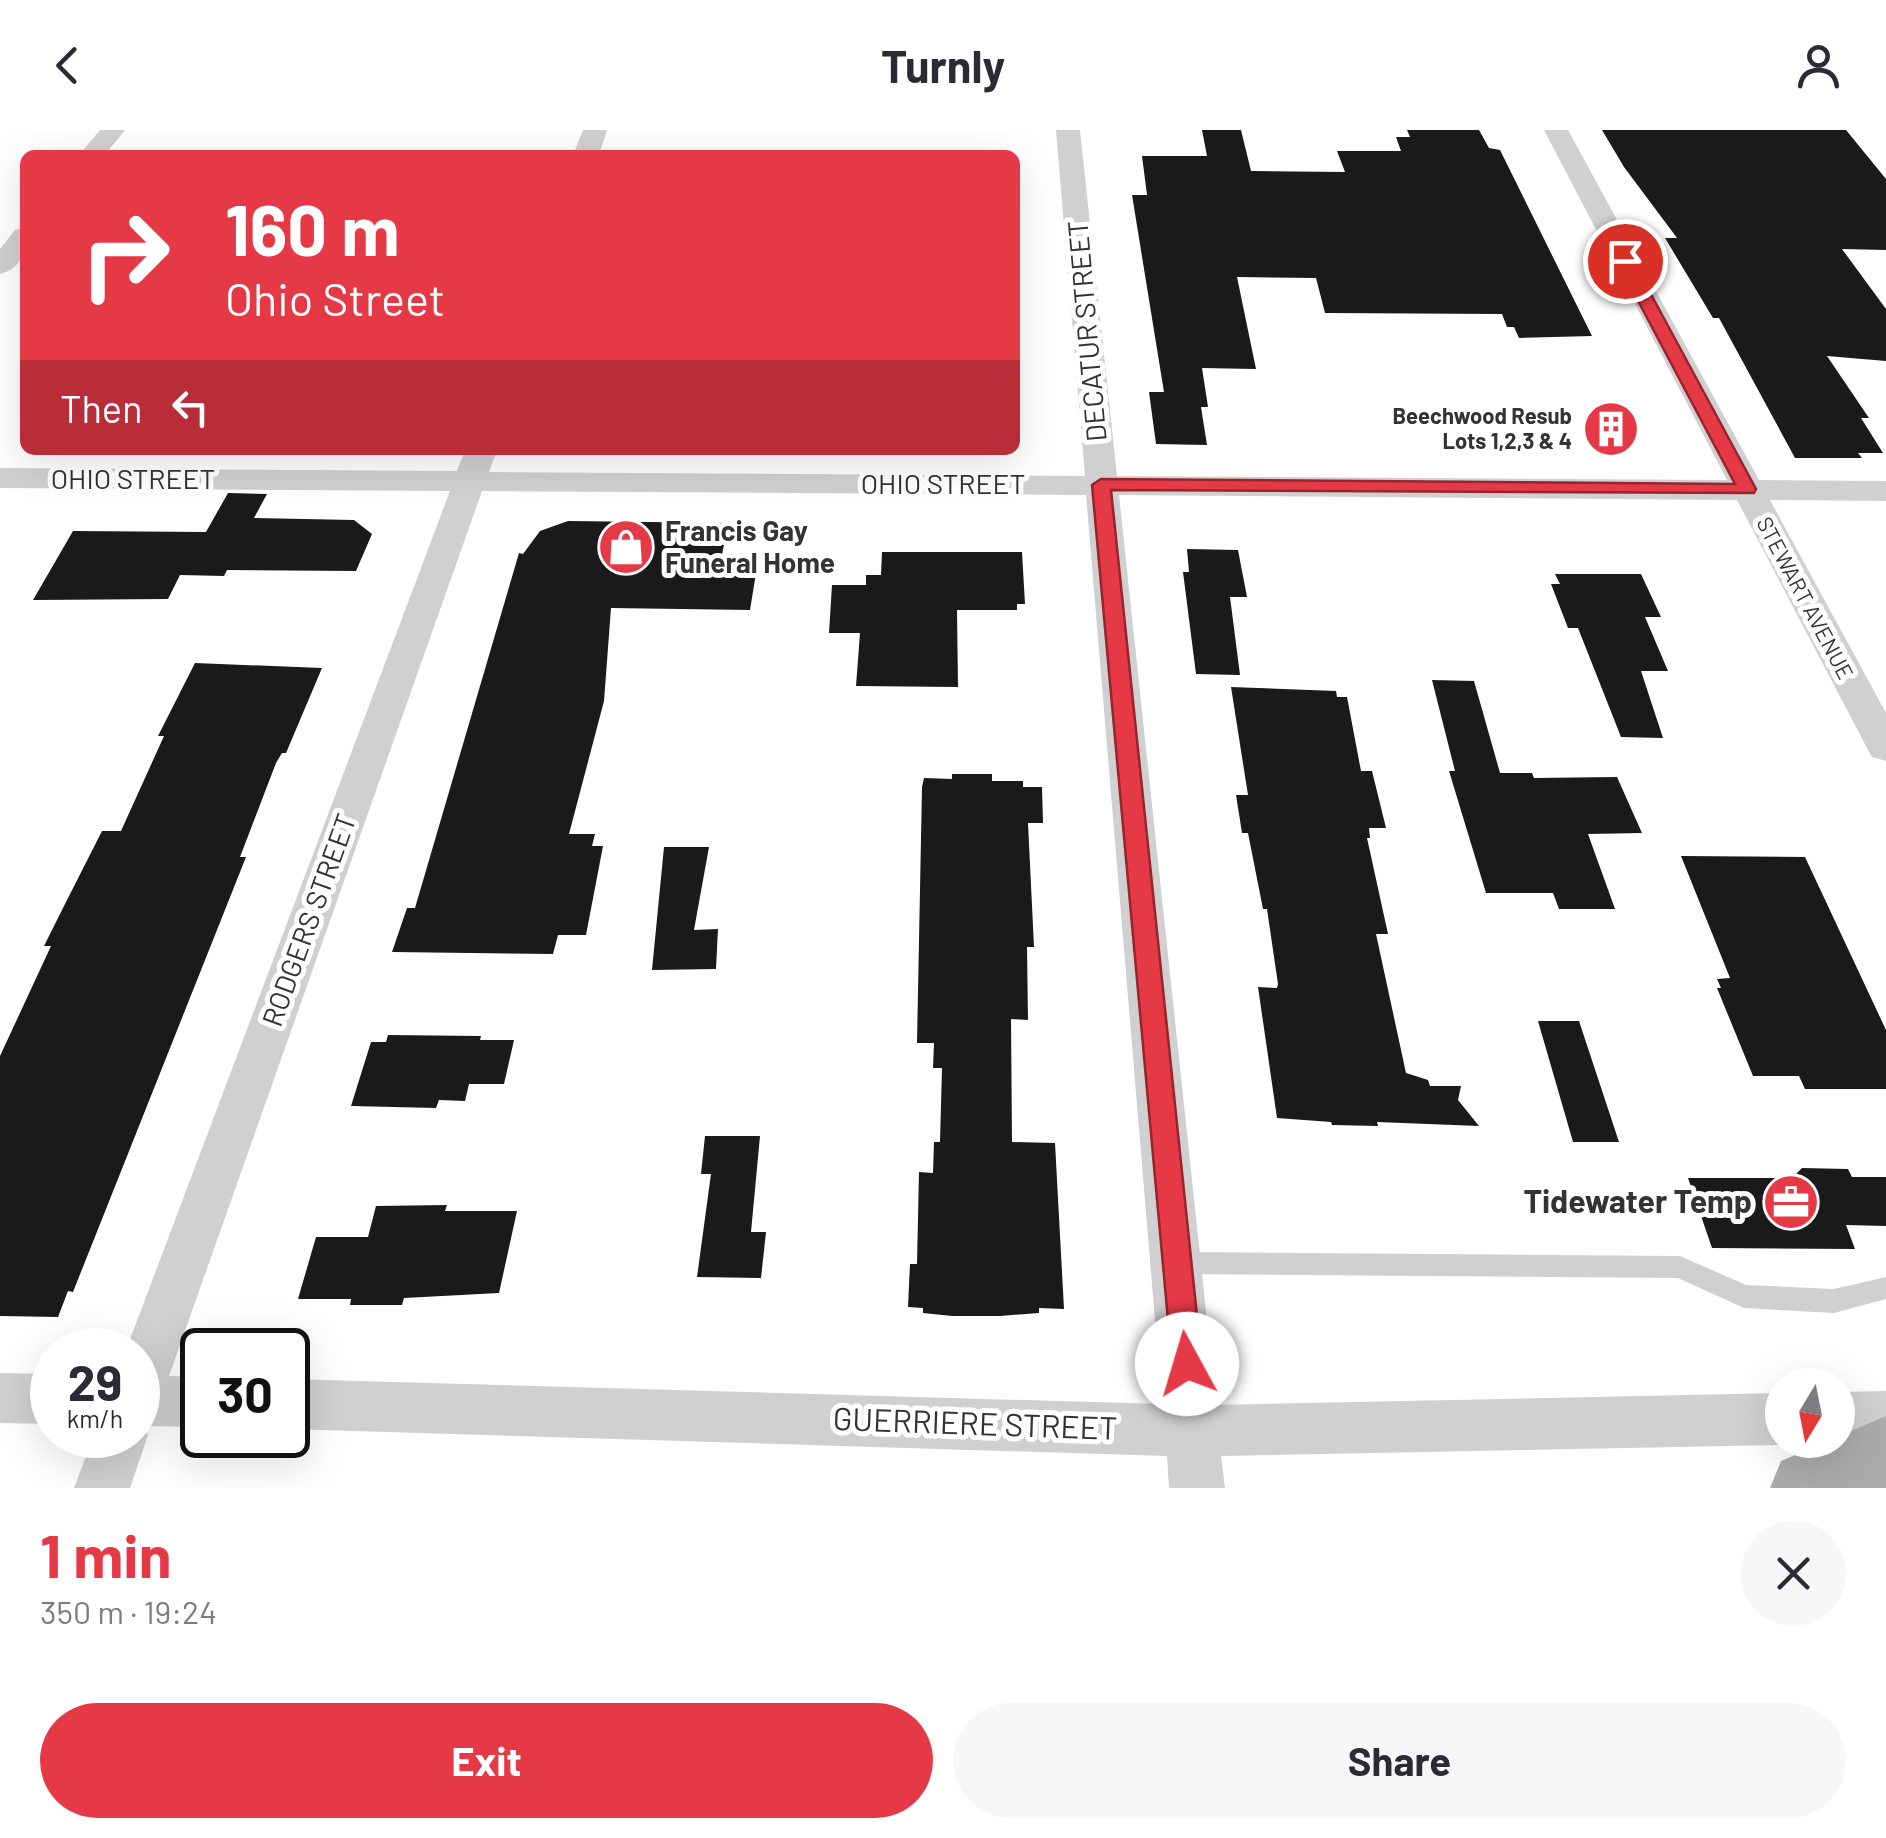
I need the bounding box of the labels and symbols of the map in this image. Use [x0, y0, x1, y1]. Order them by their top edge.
street label: DECATUR STREET [1059, 219, 1113, 443]
pin [1583, 219, 1668, 304]
building icon: Beechwood Resub Lots 1,2,3 & 4 [1581, 399, 1641, 459]
place label: Beechwood Resub Lots 1,2,3 & 4 [1392, 402, 1572, 453]
street label: OHIO STREET [51, 461, 215, 495]
street label: OHIO STREET [861, 466, 1025, 500]
street label: STEWART AVENUE [1752, 512, 1860, 683]
place label: Francis Gay Funeral Home [665, 513, 835, 579]
shop icon: Francis Gay Funeral Home [596, 517, 656, 577]
street label: RODGERS STREET [254, 809, 362, 1031]
office icon: Tidewater Temp [1761, 1172, 1821, 1232]
place label: Tidewater Temp [1523, 1181, 1752, 1219]
position arrow [1135, 1312, 1239, 1416]
speed limit sign: 30 [180, 1328, 310, 1458]
north arrow [1765, 1368, 1855, 1458]
street label: GUERRIERE STREET [832, 1398, 1118, 1446]

